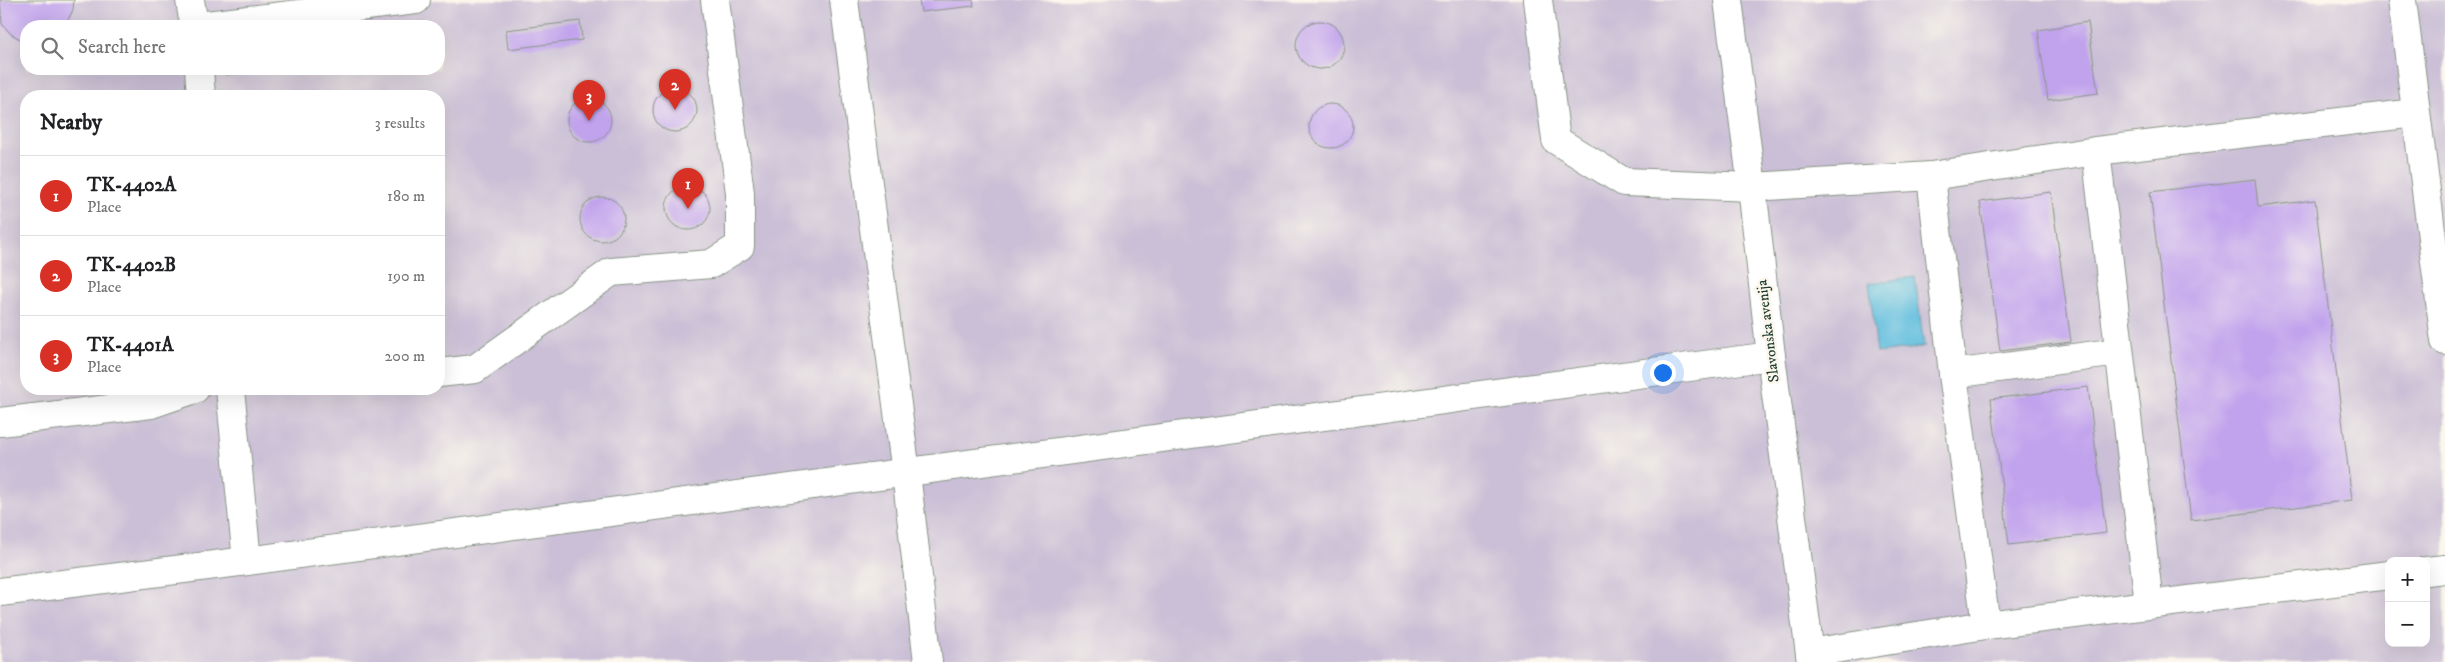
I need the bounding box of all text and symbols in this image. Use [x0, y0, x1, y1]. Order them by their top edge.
search box [20, 20, 445, 75]
icon: search [38, 34, 66, 62]
text: Search here [78, 36, 166, 59]
pin: 2 [659, 69, 691, 110]
pin: 3 [573, 80, 605, 121]
text: Nearby [40, 110, 102, 136]
text: 3 results [375, 113, 425, 133]
pin: 1 [672, 168, 704, 209]
text: TK-4402A [87, 174, 176, 197]
text: 1 [53, 186, 59, 206]
text: 180 m [387, 186, 425, 206]
text: Place [87, 197, 121, 217]
text: TK-4402B [87, 254, 176, 277]
text: 2 [52, 266, 60, 286]
text: 190 m [387, 266, 425, 286]
text: Place [87, 277, 121, 297]
street label: Slavonska avenija [1752, 278, 1784, 383]
text: TK-4401A [87, 334, 174, 357]
text: 3 [53, 346, 59, 366]
text: 200 m [384, 346, 425, 366]
text: Place [87, 357, 121, 377]
your location [1650, 360, 1676, 386]
map controls [2385, 557, 2430, 647]
button: + [2385, 557, 2430, 602]
button: − [2385, 602, 2430, 647]

